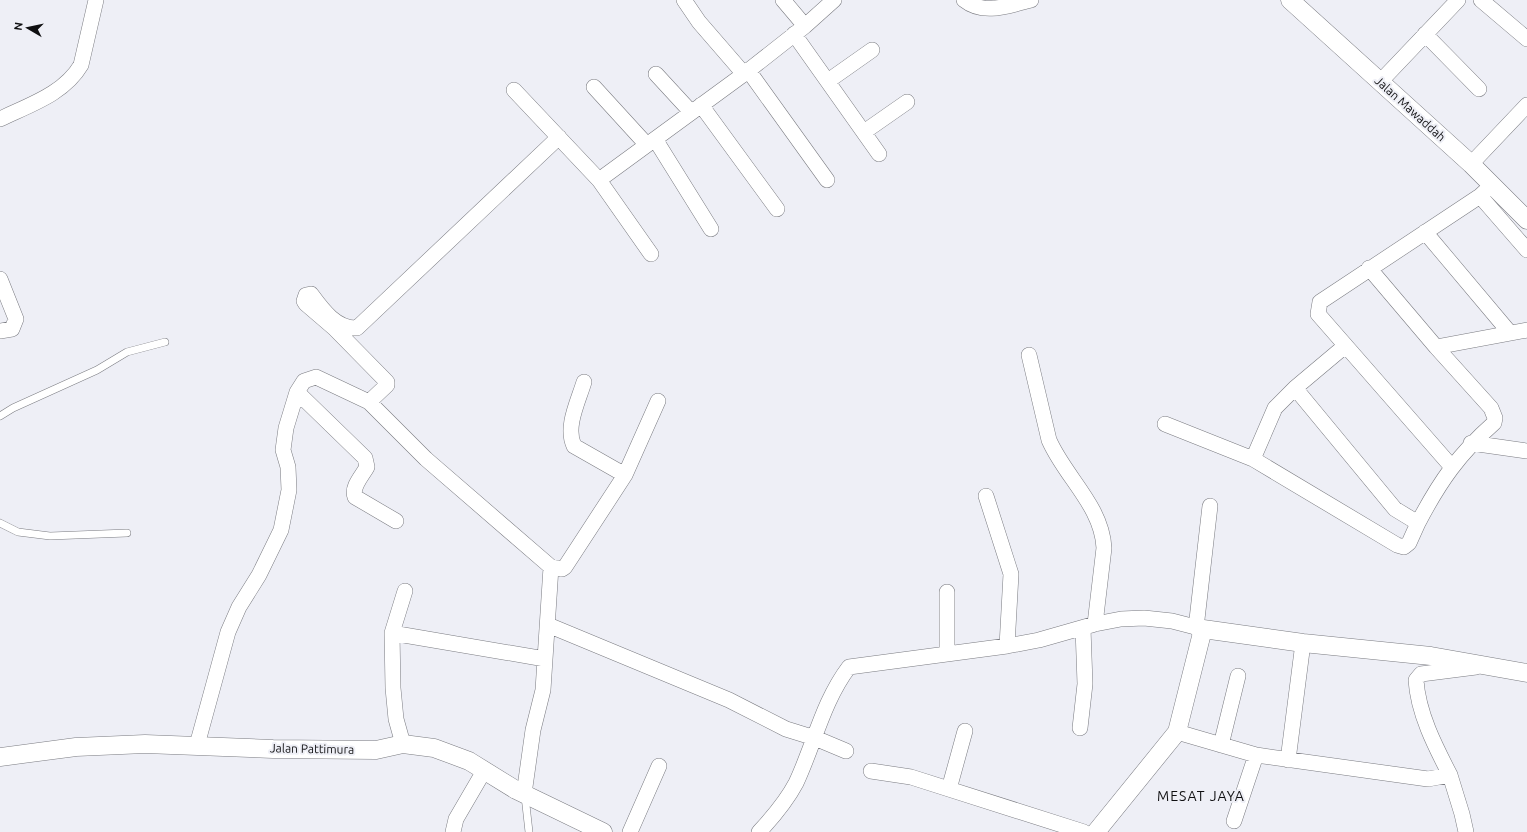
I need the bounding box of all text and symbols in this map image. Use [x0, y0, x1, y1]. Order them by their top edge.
north arrow [8, 8, 48, 48]
text: N [12, 21, 25, 31]
street label: Jalan Mawaddah [1372, 74, 1448, 144]
street label: Jalan Pattimura [270, 741, 354, 756]
district label: MESAT JAYA [1157, 788, 1245, 804]

